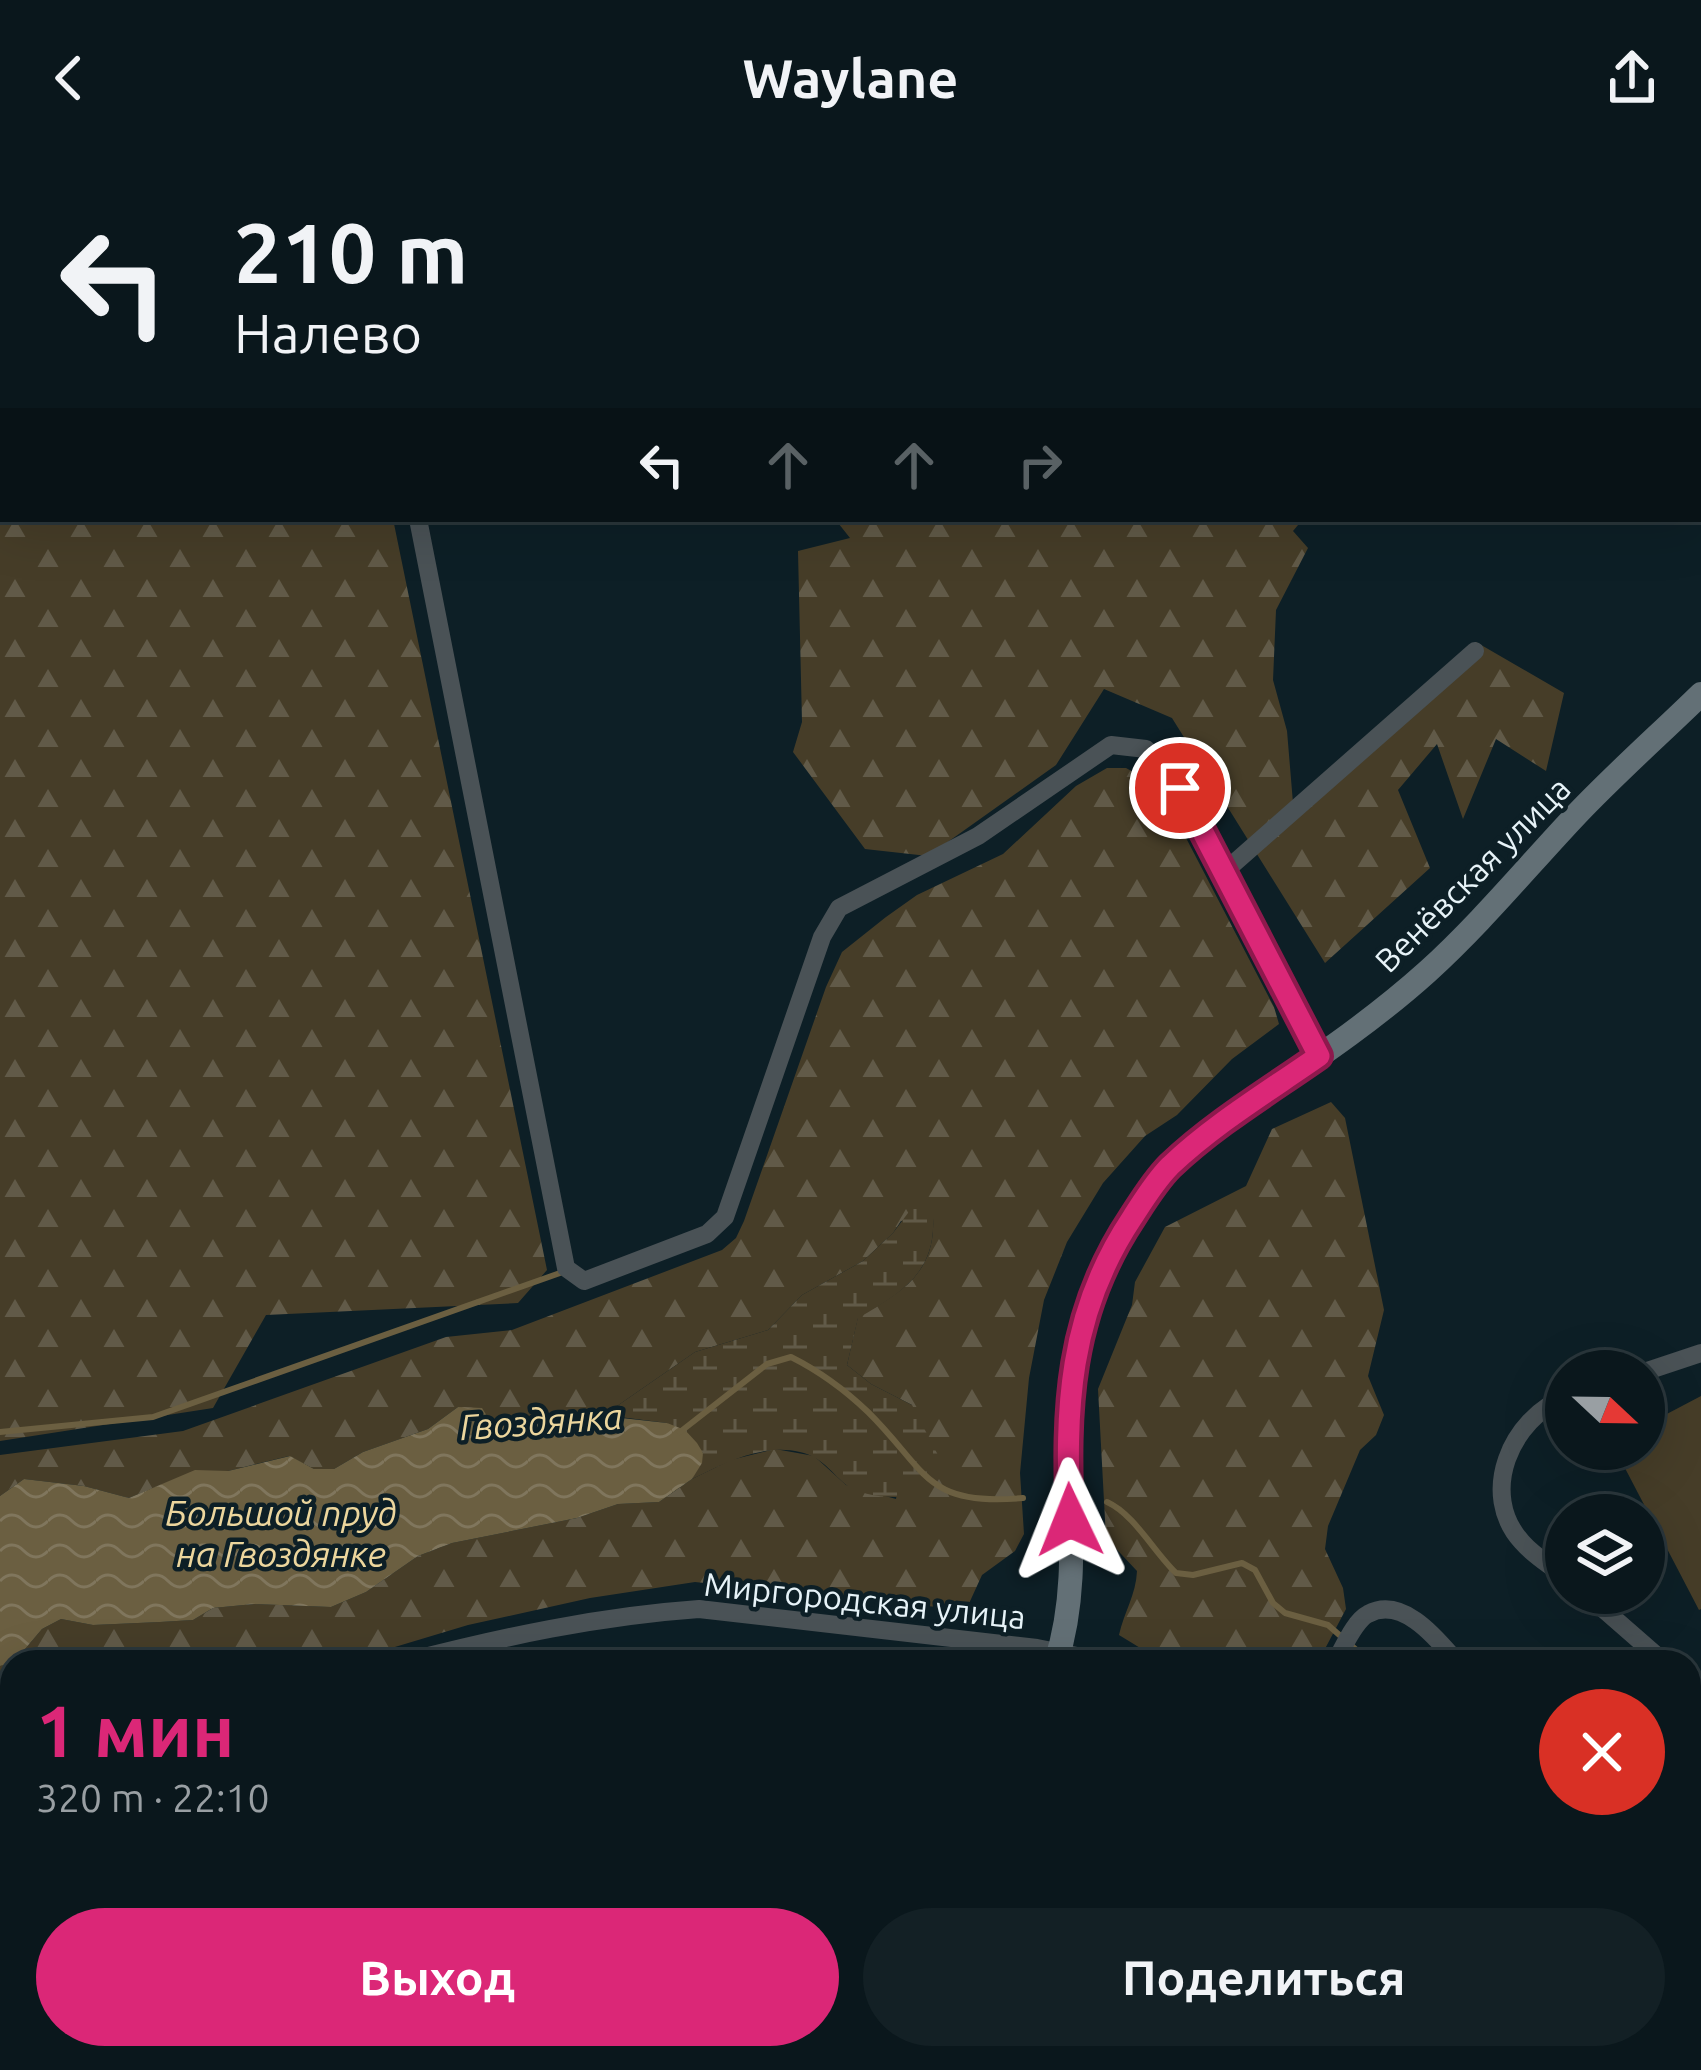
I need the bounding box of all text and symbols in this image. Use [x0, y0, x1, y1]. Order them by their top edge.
icon: back [36, 45, 102, 111]
icon: share [1599, 45, 1665, 111]
text: Waylane [743, 48, 958, 108]
icon: left [36, 204, 192, 360]
text: 210 m [234, 205, 468, 299]
text: Налево [234, 303, 422, 363]
icon: left [629, 432, 695, 498]
icon: ahead [755, 432, 821, 498]
icon: ahead [881, 432, 947, 498]
icon: right [1007, 432, 1073, 498]
pin [1129, 737, 1231, 839]
icon: arrive [1147, 755, 1213, 821]
street label: Венёвская улица [1367, 769, 1577, 979]
north arrow [1545, 1350, 1665, 1470]
map controls [1545, 1350, 1665, 1614]
water label: Гвоздянка [458, 1395, 624, 1447]
position arrow [1007, 1457, 1133, 1583]
water label: Большой пруд на Гвоздянке [165, 1492, 397, 1574]
button: layers [1545, 1494, 1665, 1614]
street label: Миргородская улица [702, 1565, 1028, 1635]
button: close [1539, 1689, 1665, 1815]
text: 1 мин [36, 1690, 235, 1771]
text: 320 m · 22:10 [36, 1776, 270, 1819]
button: Выход [36, 1908, 839, 2046]
button: Поделиться [863, 1908, 1665, 2046]

